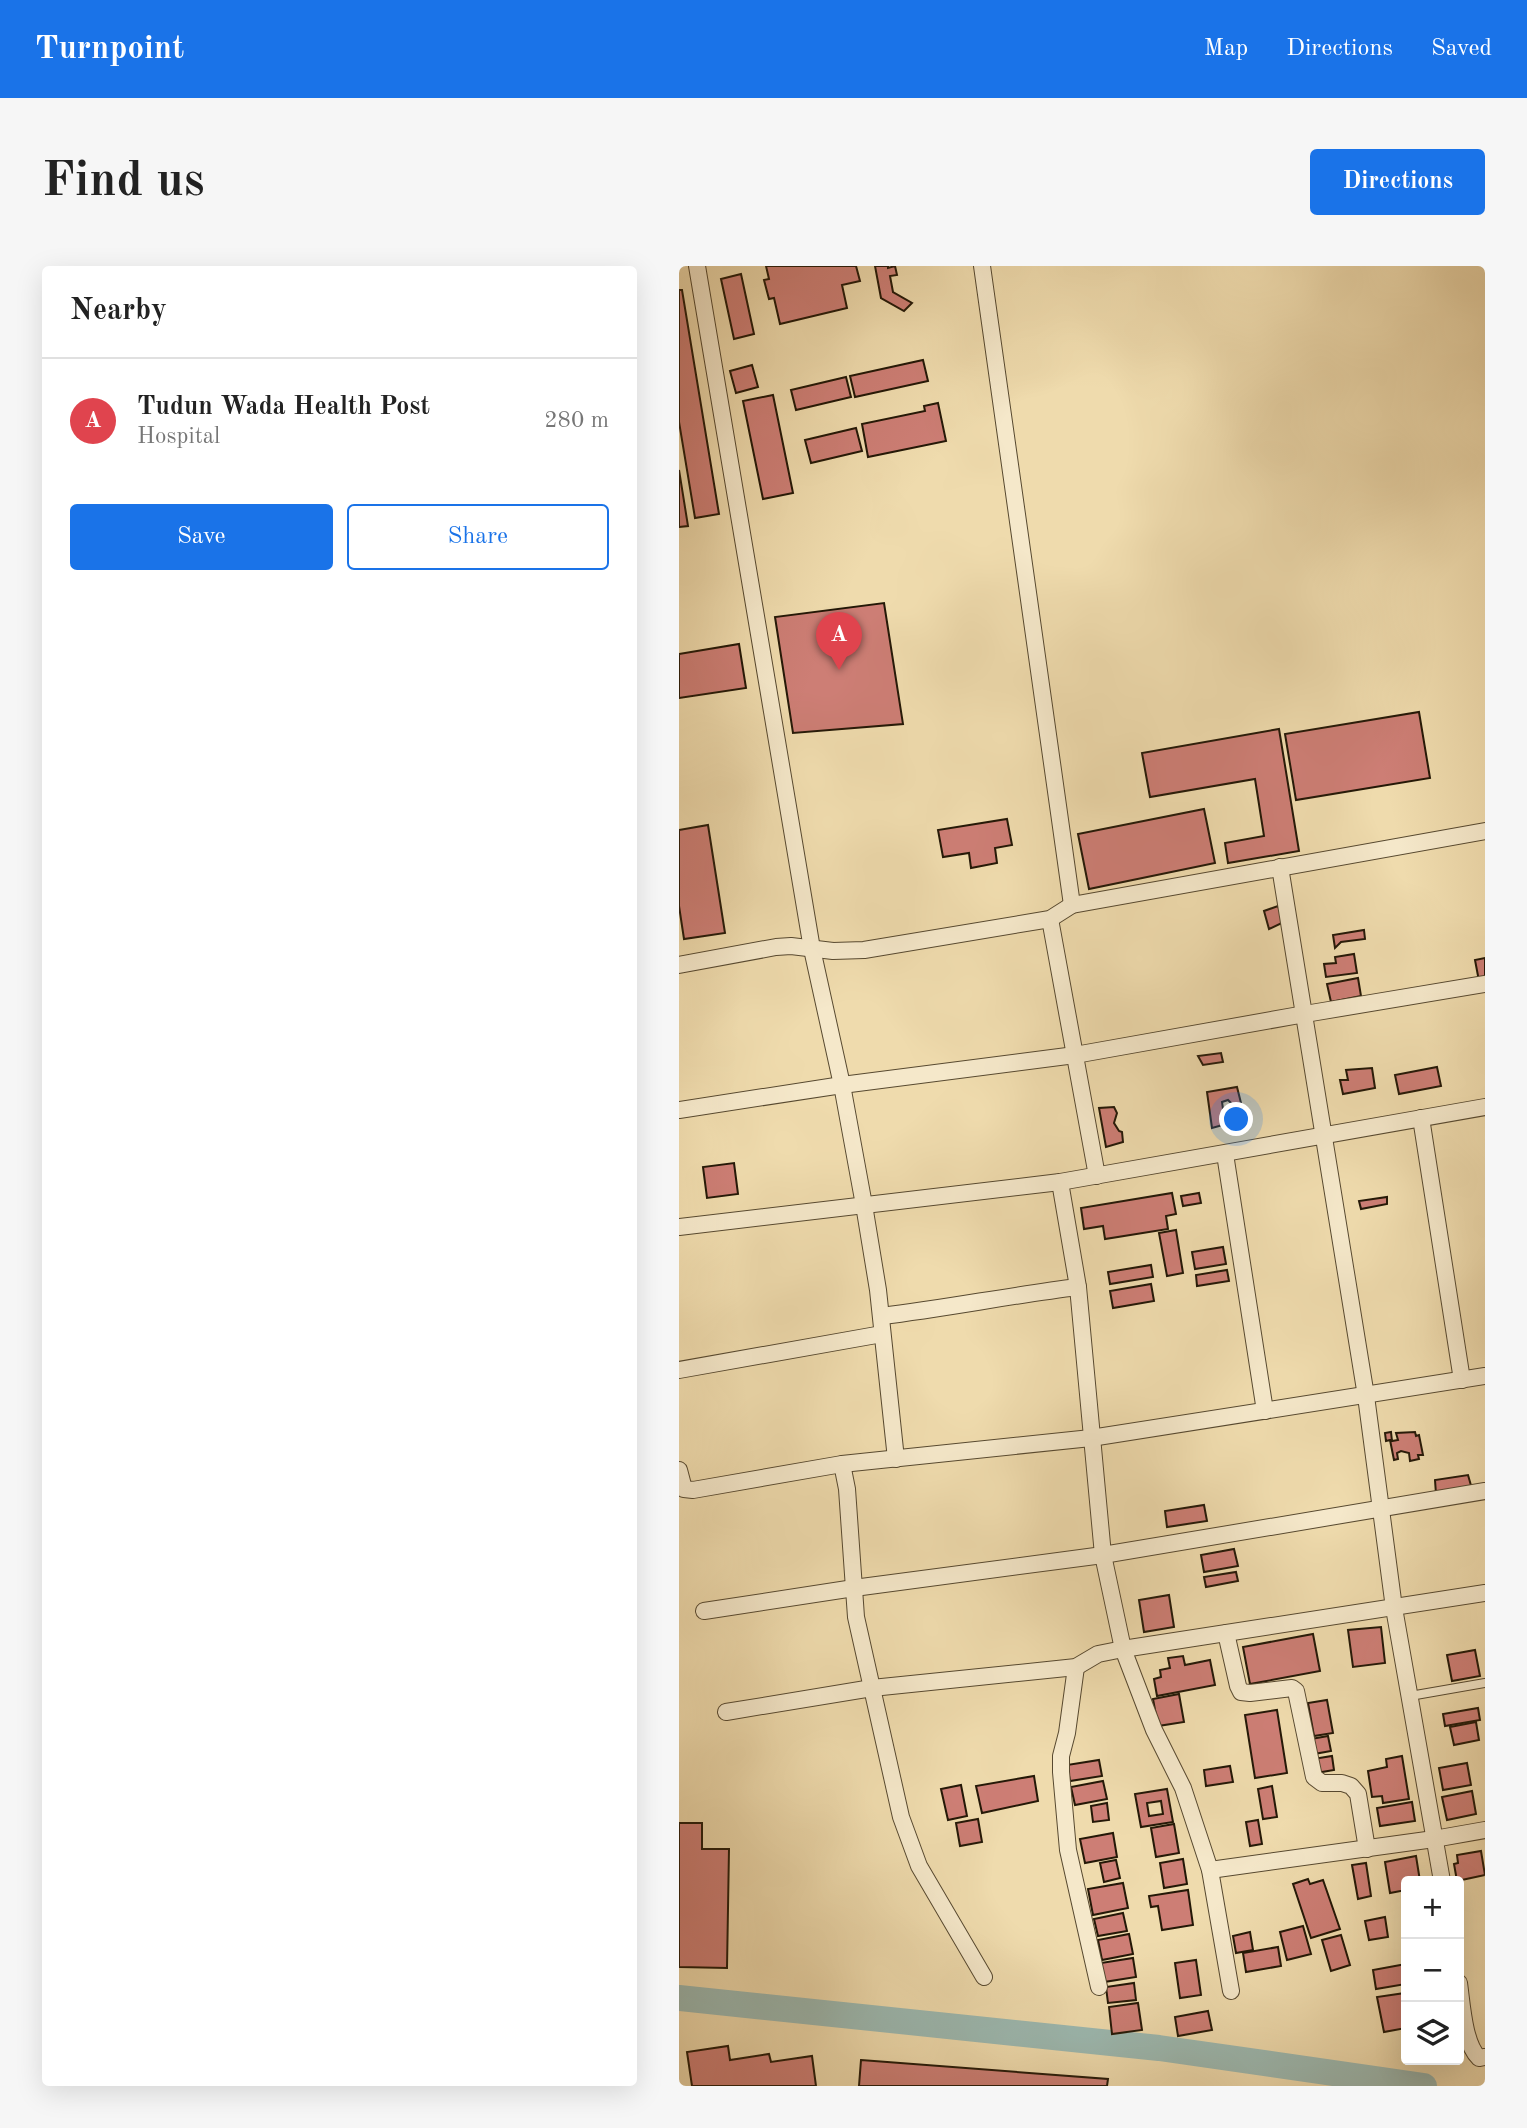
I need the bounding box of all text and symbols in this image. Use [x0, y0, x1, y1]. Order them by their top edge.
text: Turnpoint [35, 33, 184, 66]
text: Map [1204, 37, 1248, 61]
text: Directions [1286, 37, 1393, 61]
text: Saved [1431, 37, 1492, 61]
button: Directions [1310, 149, 1485, 215]
text: Find us [42, 158, 205, 207]
text: Nearby [70, 296, 167, 326]
text: Tudun Wada Health Post [137, 394, 430, 420]
text: A [84, 409, 102, 432]
text: 280 m [544, 409, 609, 432]
text: Hospital [137, 425, 220, 448]
button: Save [70, 504, 333, 570]
button: Share [347, 504, 609, 570]
pin: A [816, 612, 862, 670]
your location [1219, 1102, 1253, 1136]
map controls [1401, 1876, 1464, 2065]
button: + [1401, 1876, 1464, 1939]
button: − [1401, 1939, 1464, 2002]
button: layers [1401, 2002, 1464, 2065]

